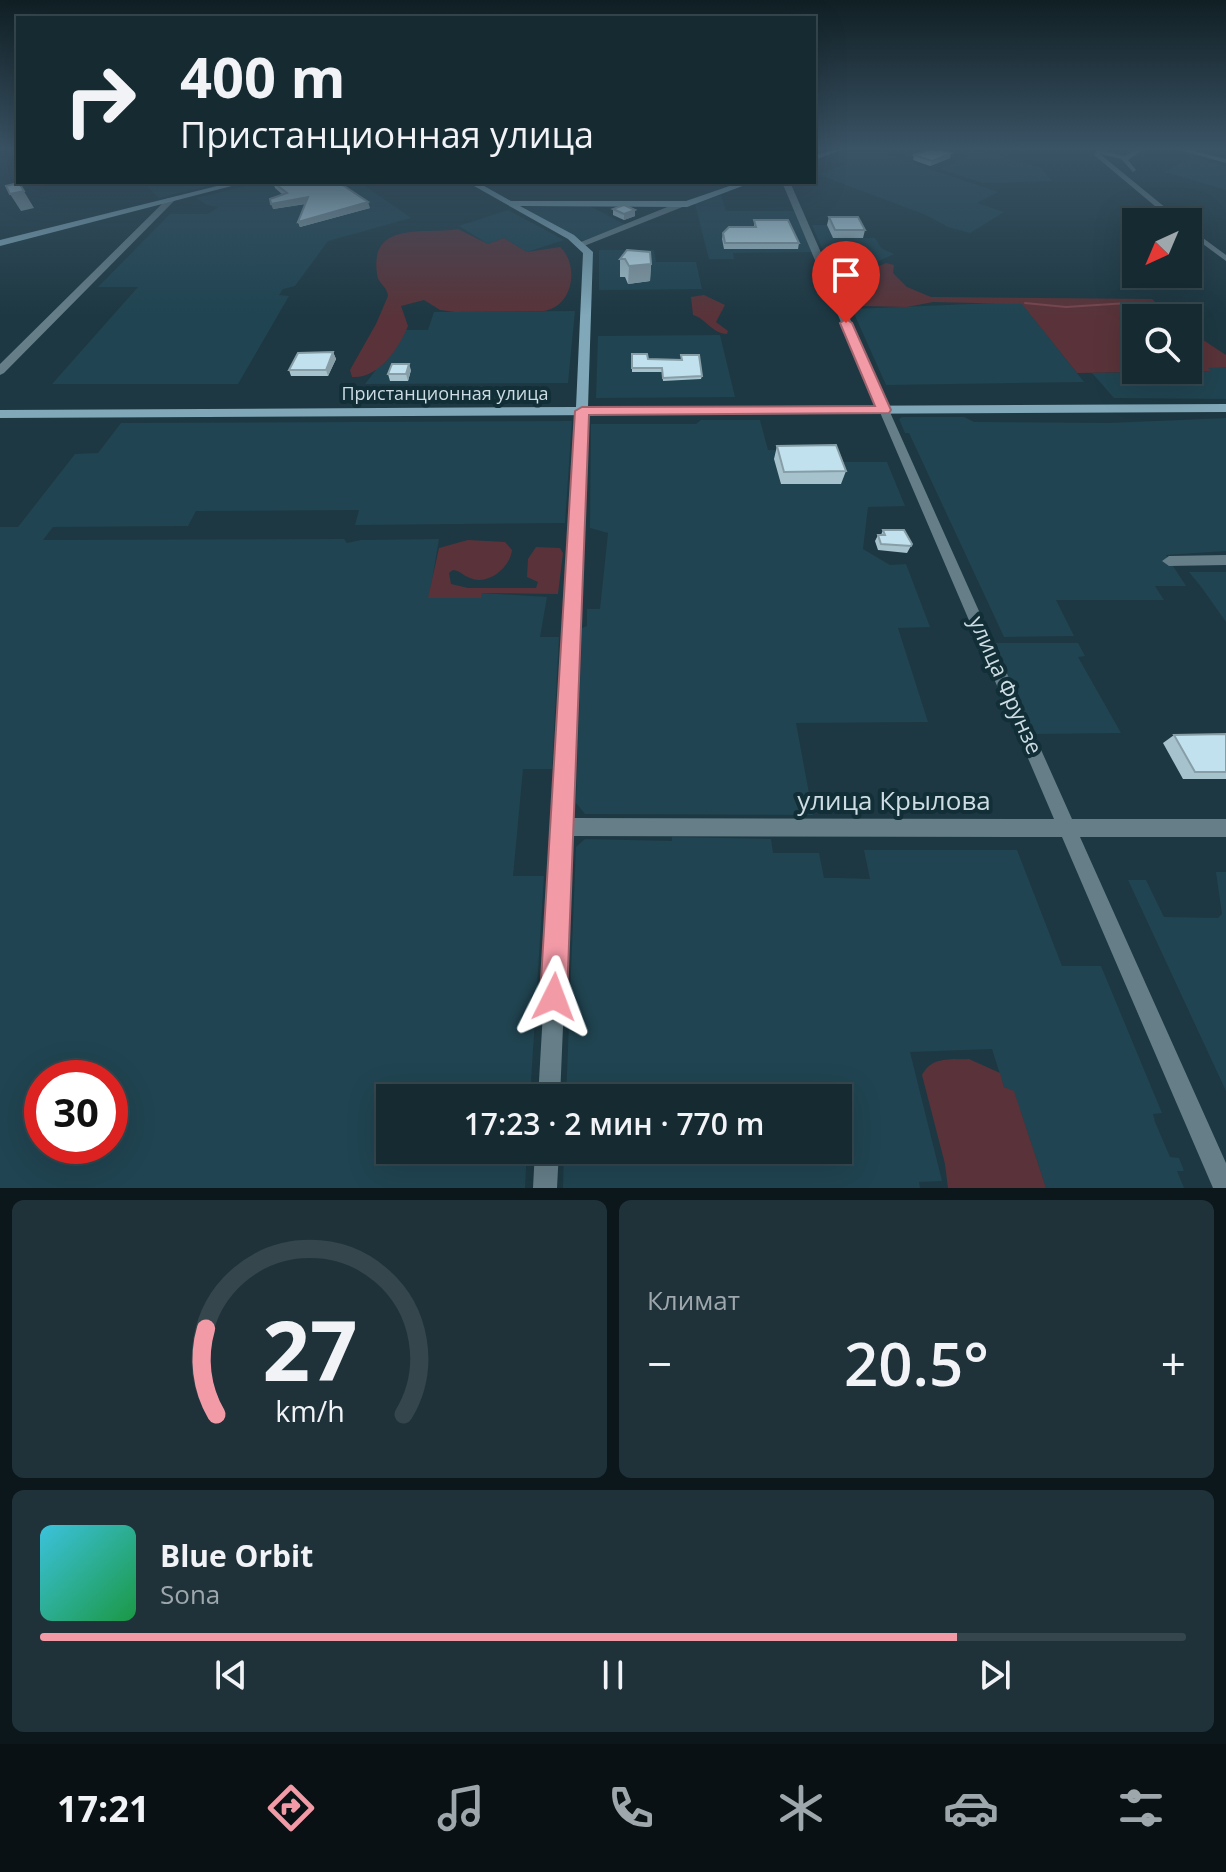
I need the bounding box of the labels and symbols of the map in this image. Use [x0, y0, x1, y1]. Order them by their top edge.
north arrow [1122, 208, 1202, 288]
pin [812, 241, 880, 323]
street label: Пристанционная улица [341, 381, 549, 405]
street label: улица Фрунзе [963, 611, 1051, 758]
street label: улица Крылова [797, 782, 991, 818]
position arrow [512, 955, 596, 1039]
speed limit sign: 30 [24, 1060, 128, 1164]

